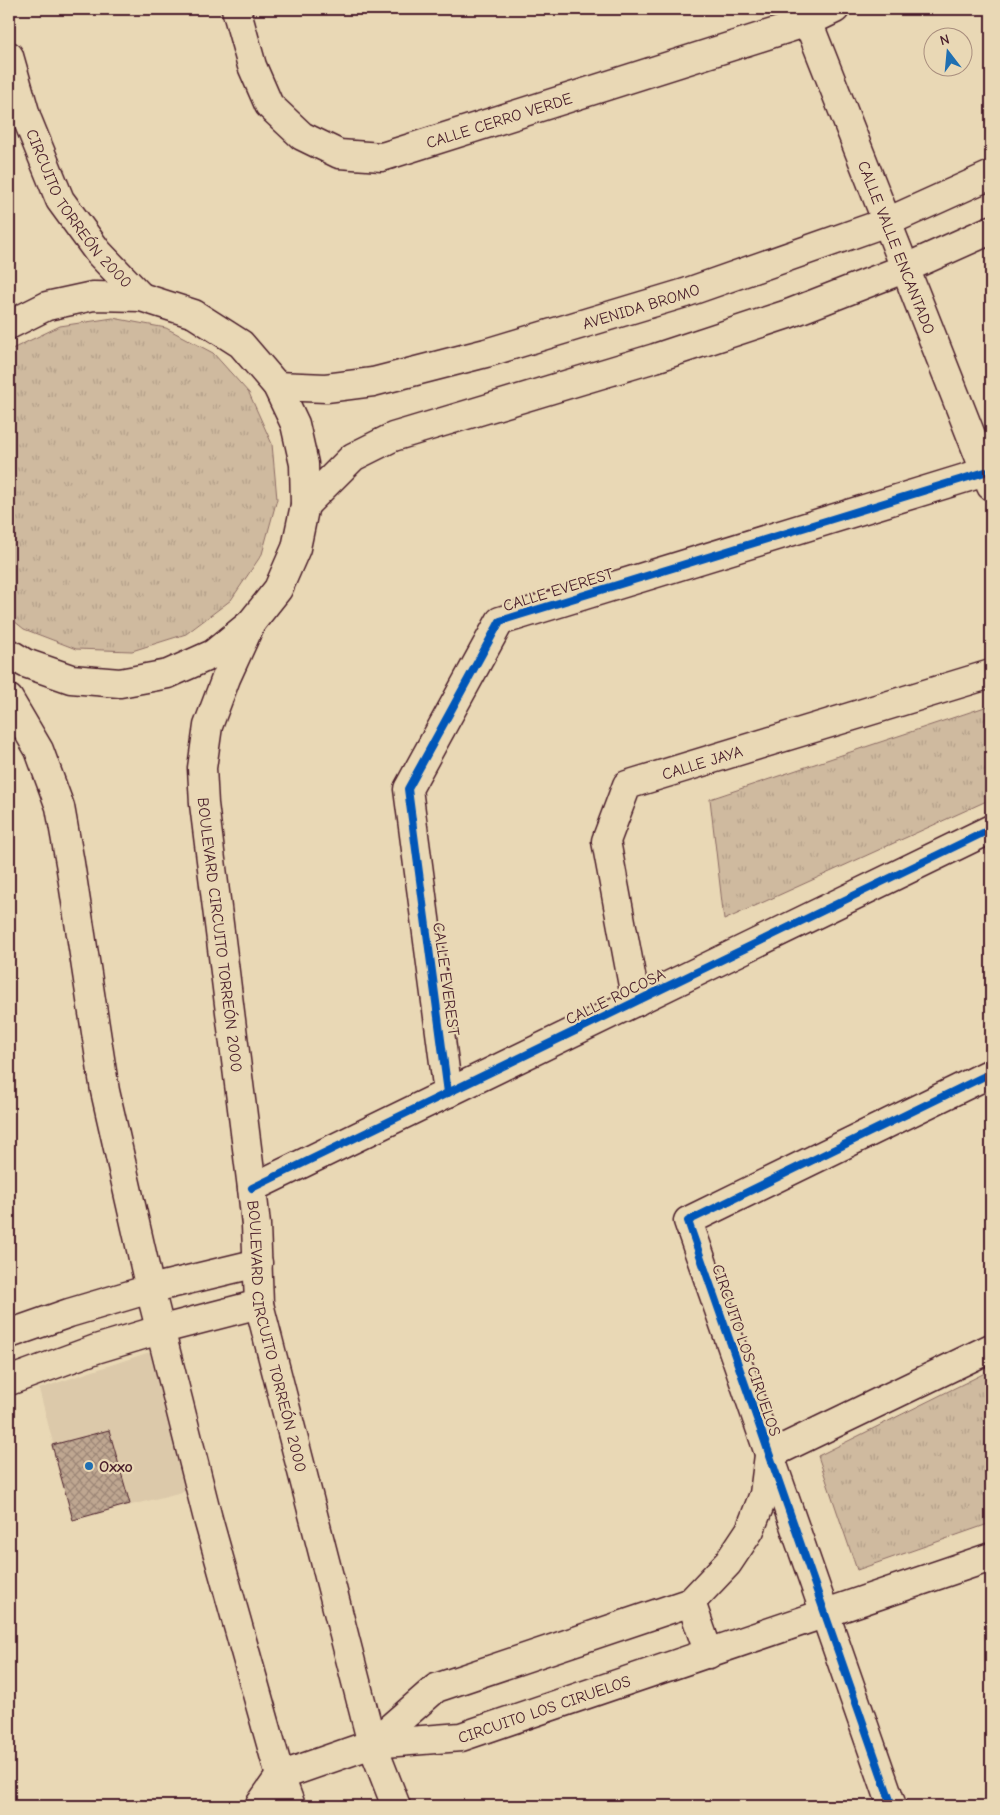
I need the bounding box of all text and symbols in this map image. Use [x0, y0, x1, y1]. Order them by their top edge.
north arrow [922, 28, 972, 78]
text: N [938, 31, 951, 49]
street label: CALLE CERRO VERDE [424, 89, 575, 152]
street label: CIRCUITO TORREÓN 2000 [22, 127, 135, 292]
street label: CALLE VALLE ENCANTADO [854, 158, 938, 337]
street label: AVENIDA BROMO [580, 280, 702, 333]
street label: CALLE EVEREST [501, 564, 616, 615]
street label: CALLE JAYA [660, 742, 745, 784]
street label: BOULEVARD CIRCUITO TORREÓN 2000 [194, 797, 245, 1073]
street label: CALLE EVEREST [429, 921, 463, 1038]
street label: CALLE ROCOSA [563, 965, 668, 1029]
street label: BOULEVARD CIRCUITO TORREÓN 2000 [243, 1199, 310, 1474]
street label: CIRCUITO LOS CIRUELOS [708, 1262, 784, 1439]
place label: Oxxo [99, 1458, 133, 1476]
marker: Oxxo [83, 1460, 95, 1472]
street label: CIRCUITO LOS CIRUELOS [456, 1672, 633, 1747]

